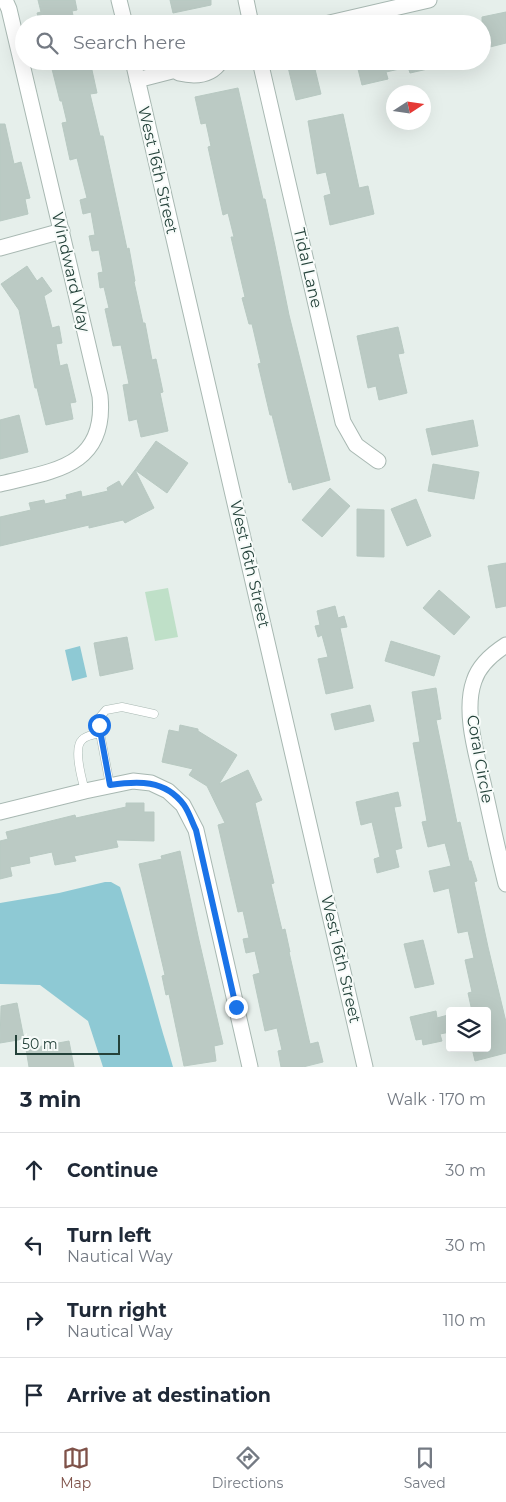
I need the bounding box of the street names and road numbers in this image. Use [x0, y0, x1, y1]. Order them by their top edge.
street label: West 16th Street [134, 104, 182, 236]
street label: Windward Way [48, 210, 94, 334]
street label: Tidal Lane [290, 226, 326, 310]
street label: West 16th Street [226, 498, 274, 630]
street label: Coral Circle [463, 713, 497, 805]
street label: West 16th Street [317, 893, 365, 1025]

